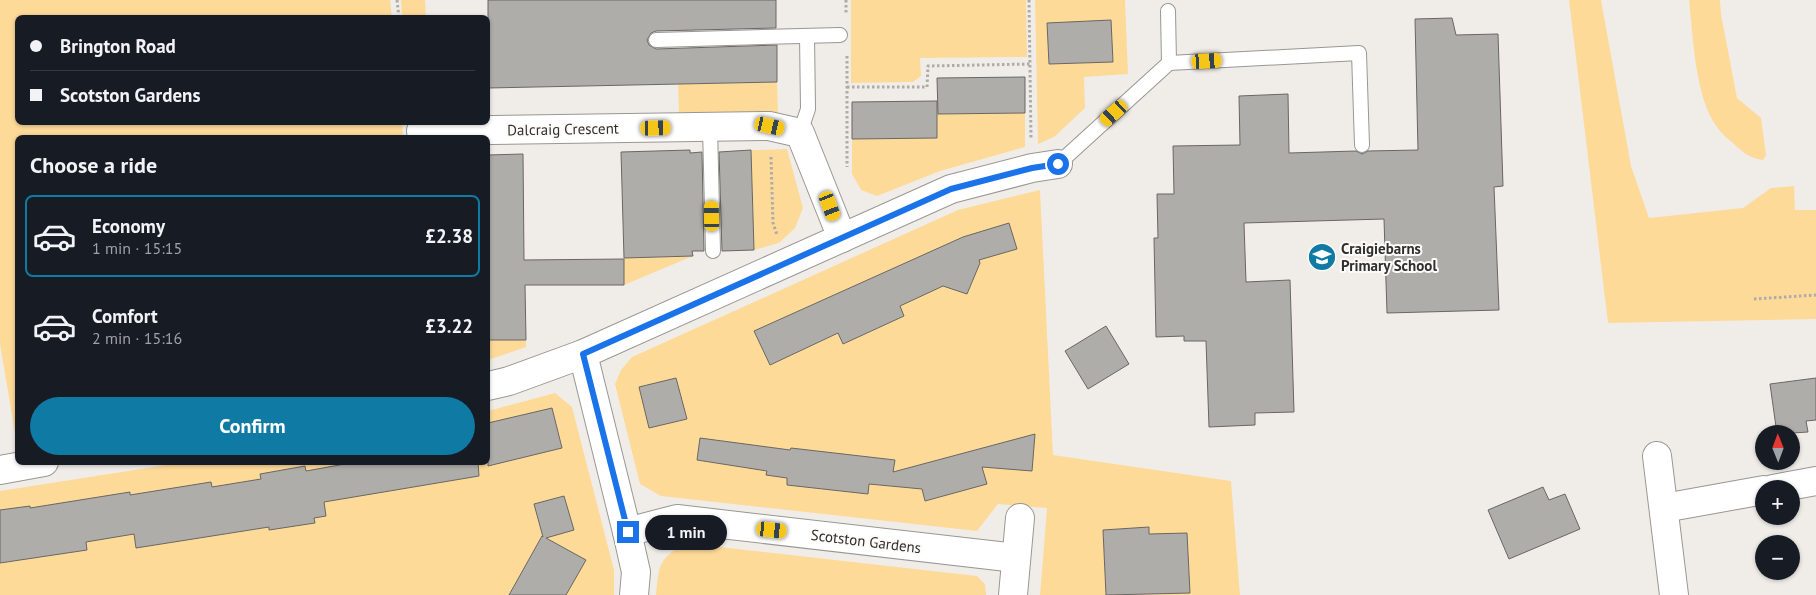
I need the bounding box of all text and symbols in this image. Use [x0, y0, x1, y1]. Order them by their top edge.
text: Brington Road [60, 34, 176, 58]
car [1191, 53, 1222, 69]
text: Scotston Gardens [60, 83, 200, 107]
car [1097, 97, 1130, 129]
car [753, 115, 786, 137]
street label: Dalcraig Crescent [507, 119, 619, 139]
car [640, 120, 671, 136]
text: Choose a ride [30, 151, 157, 179]
route start [1047, 153, 1069, 175]
car [817, 189, 842, 223]
car [704, 201, 719, 231]
icon: car [32, 214, 77, 259]
text: Economy [92, 214, 165, 238]
text: £2.38 [425, 224, 473, 248]
text: 1 min · 15:15 [92, 238, 182, 258]
place label: Craigiebarns Primary School [1341, 239, 1437, 275]
school or university icon: Craigiebarns Primary School [1307, 242, 1337, 272]
icon: car [32, 304, 77, 349]
text: Comfort [92, 304, 158, 328]
text: £3.22 [425, 314, 473, 338]
text: 2 min · 15:16 [92, 328, 182, 348]
button: Confirm [30, 397, 475, 455]
north arrow [1755, 425, 1800, 470]
map controls [1755, 425, 1800, 580]
button: + [1755, 480, 1800, 525]
callout: 1 min [646, 514, 728, 550]
route end [617, 521, 639, 543]
car [756, 521, 787, 539]
text: 1 min [666, 522, 706, 542]
street label: Scotston Gardens [810, 525, 922, 557]
button: − [1755, 535, 1800, 580]

